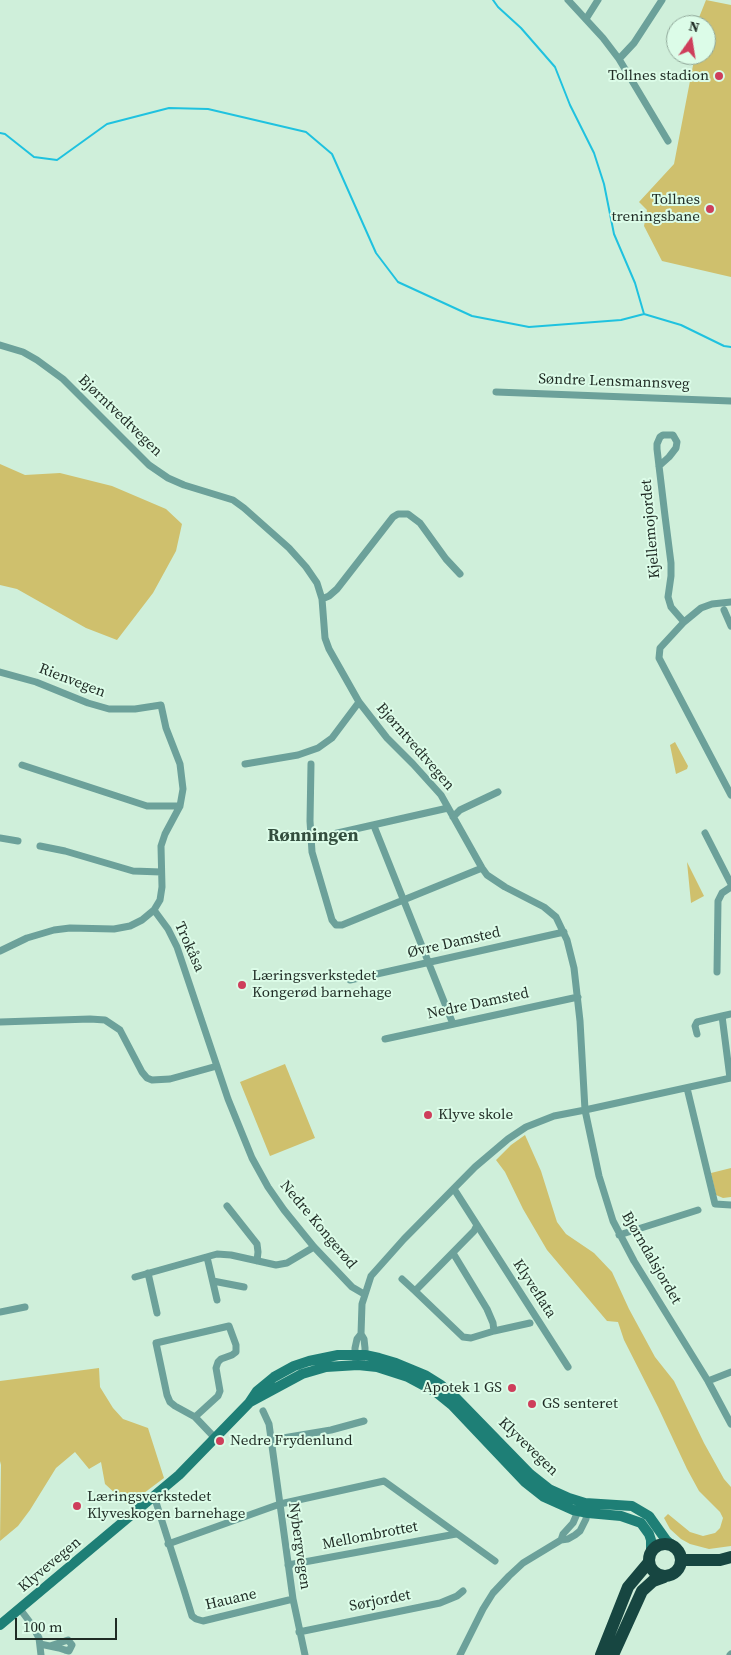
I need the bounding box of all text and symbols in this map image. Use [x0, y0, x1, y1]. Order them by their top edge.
north arrow [666, 15, 716, 65]
text: N [687, 15, 701, 37]
place label: Tollnes stadion [608, 67, 709, 85]
marker: Tollnes stadion [713, 70, 725, 82]
place label: Tollnes treningsbane [612, 191, 700, 226]
marker: Tollnes treningsbane [704, 203, 716, 215]
street label: Søndre Lensmannsveg [538, 370, 690, 394]
street label: Bjørntvedtvegen [74, 371, 166, 461]
street label: Kjellemojordet [638, 479, 664, 579]
street label: Rienvegen [36, 660, 108, 702]
street label: Bjørntvedtvegen [372, 700, 458, 794]
district label: Rønningen [267, 825, 359, 847]
street label: Trokåsa [170, 919, 208, 975]
street label: Øvre Damsted [406, 924, 502, 962]
place label: Læringsverkstedet Kongerød barnehage [252, 967, 392, 1002]
marker: Læringsverkstedet Kongerød barnehage [236, 979, 248, 991]
street label: Nedre Damsted [425, 984, 531, 1024]
place label: Klyve skole [438, 1106, 513, 1124]
marker: Klyve skole [422, 1109, 434, 1121]
street label: Nedre Kongerød [276, 1177, 360, 1273]
street label: Bjørndalsjordet [617, 1209, 685, 1307]
street label: Klyveflata [508, 1256, 560, 1322]
place label: Apotek 1 GS [423, 1379, 502, 1397]
marker: Apotek 1 GS [506, 1382, 518, 1394]
place label: GS senteret [542, 1395, 618, 1413]
marker: GS senteret [526, 1398, 538, 1410]
street label: Klyvevegen [494, 1414, 562, 1480]
place label: Nedre Frydenlund [230, 1432, 352, 1450]
marker: Nedre Frydenlund [214, 1435, 226, 1447]
place label: Læringsverkstedet Klyveskogen barnehage [87, 1488, 245, 1523]
marker: Læringsverkstedet Klyveskogen barnehage [71, 1500, 83, 1512]
street label: Nybergvegen [284, 1501, 314, 1591]
street label: Mellombrottet [321, 1518, 419, 1554]
street label: Klyvevegen [15, 1534, 85, 1596]
street label: Hauane [204, 1585, 258, 1615]
street label: Sørjordet [348, 1586, 412, 1616]
scale bar [18, 1608, 120, 1640]
text: 100 m [23, 1616, 63, 1637]

